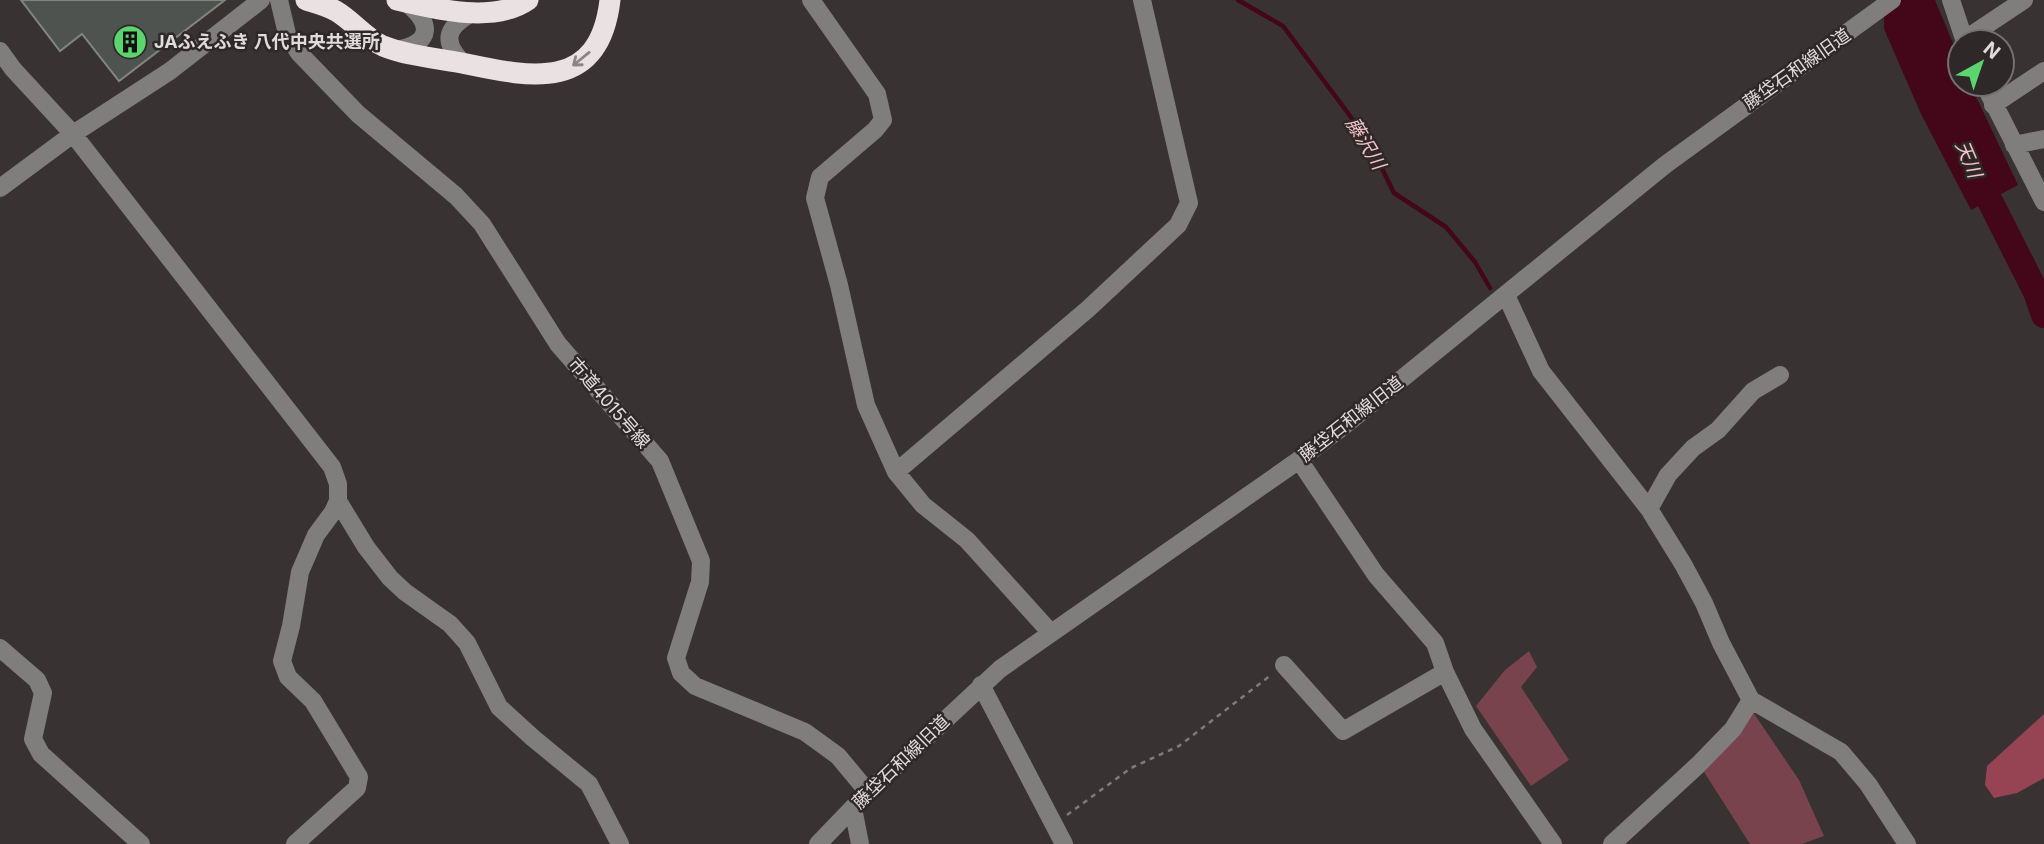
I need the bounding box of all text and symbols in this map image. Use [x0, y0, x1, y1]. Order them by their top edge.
building icon: JAふえふき 八代中央共選所 [111, 23, 149, 61]
street label: 藤垈石和線旧道 [1739, 24, 1854, 113]
north arrow [1946, 28, 2016, 98]
place label: JAふえふき 八代中央共選所 [154, 31, 380, 52]
text: N [1979, 37, 2005, 64]
one-way arrow [572, 51, 590, 67]
water label: 藤沢川 [1341, 113, 1391, 175]
water label: 天川 [1951, 137, 1987, 183]
street label: 市道4015号線 [564, 353, 654, 452]
street label: 藤垈石和線旧道 [1295, 372, 1407, 466]
street label: 藤垈石和線旧道 [848, 710, 953, 813]

